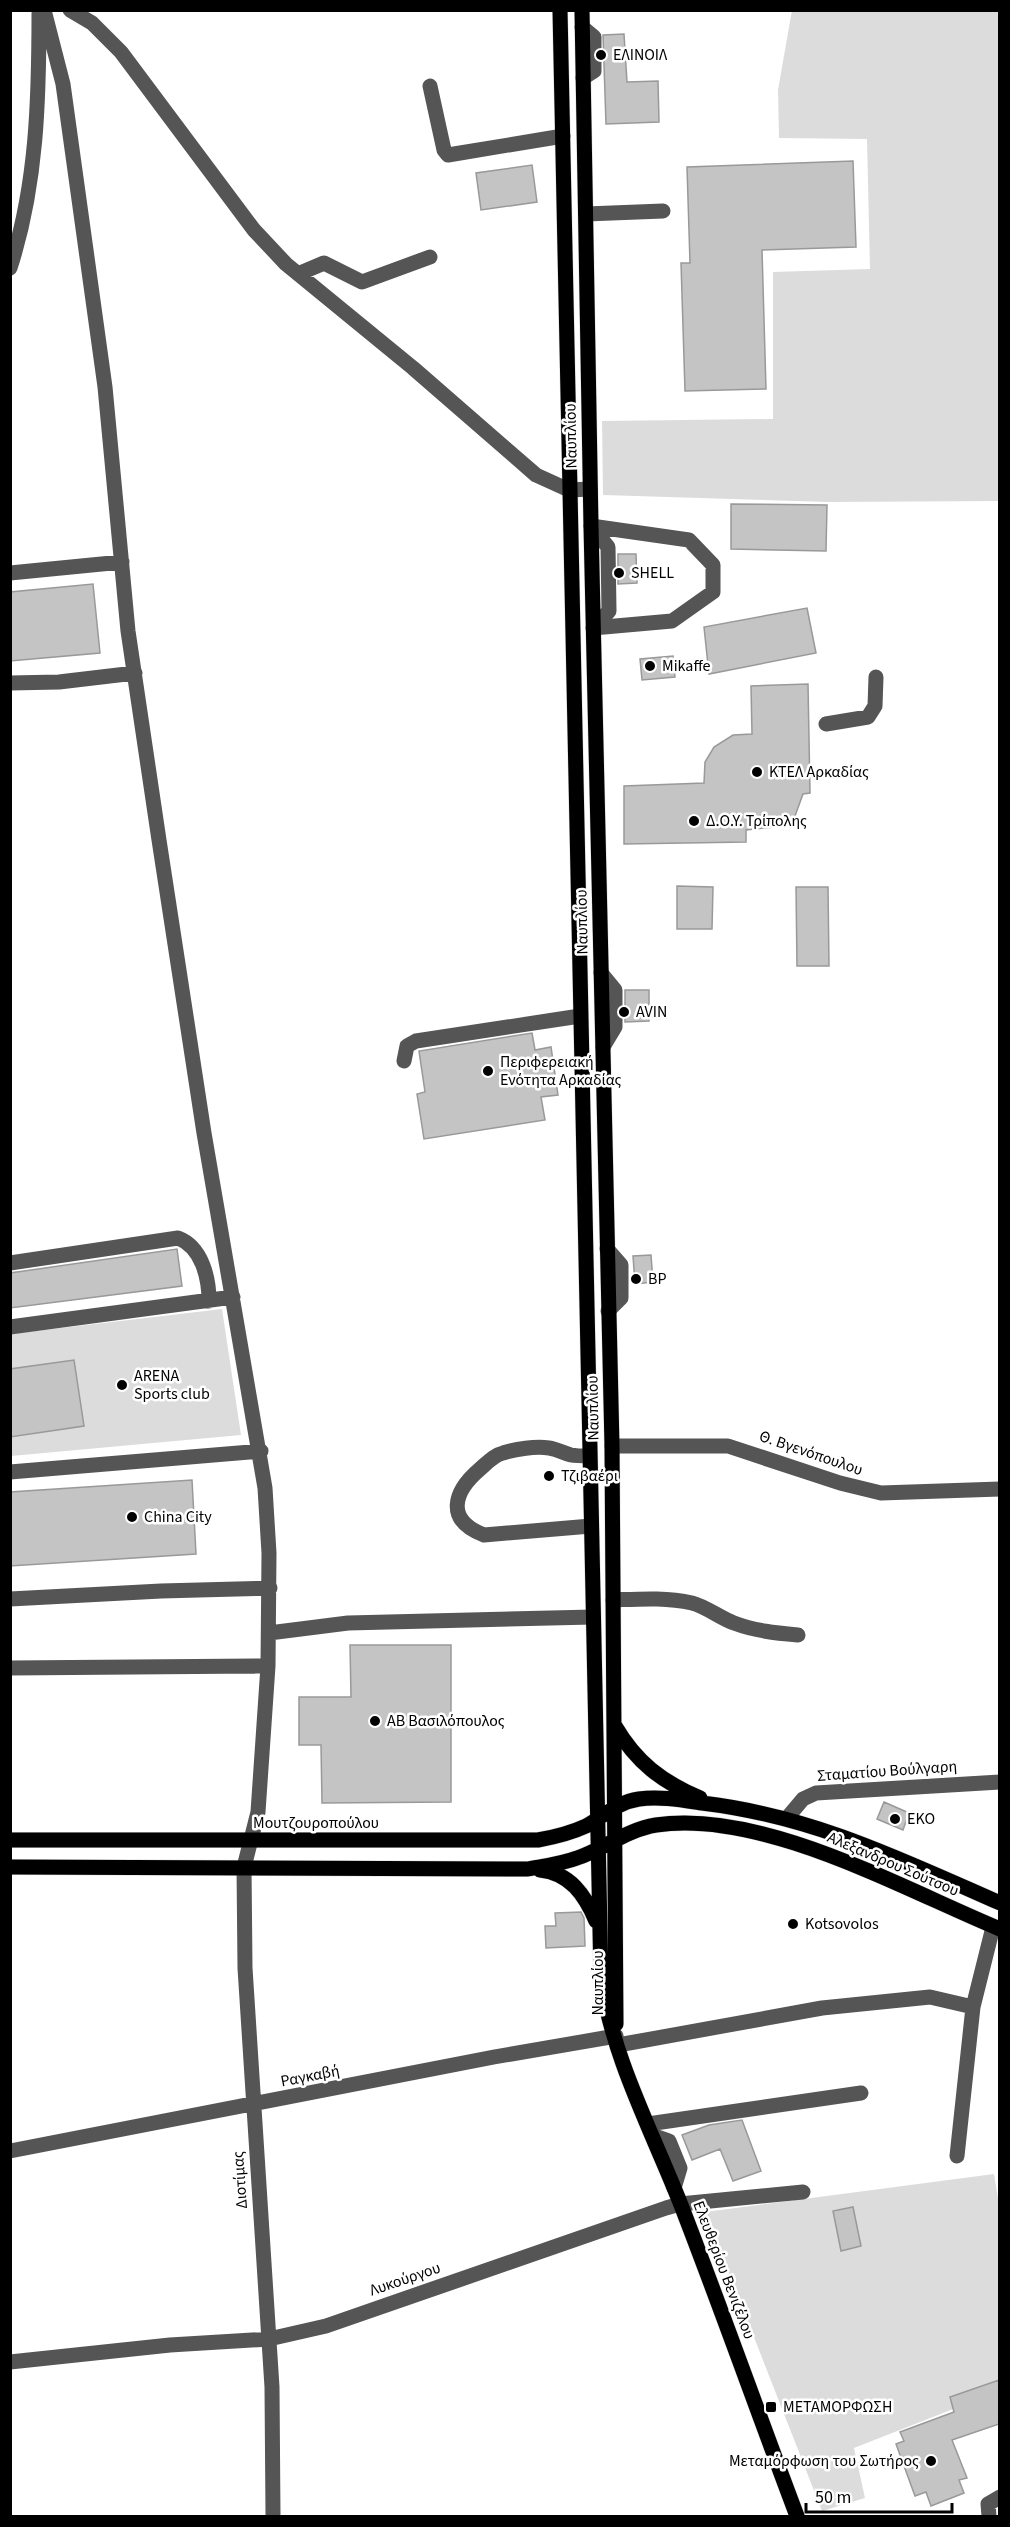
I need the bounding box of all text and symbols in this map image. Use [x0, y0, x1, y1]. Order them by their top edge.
place label: ΕΛΙΝΟΙΛ [613, 44, 668, 66]
marker: ΕΛΙΝΟΙΛ [594, 48, 608, 62]
street label: Ναυπλίου [559, 403, 583, 469]
place label: SHELL [631, 562, 674, 584]
marker: SHELL [612, 566, 626, 580]
place label: Mikaffe [662, 655, 710, 677]
marker: Mikaffe [643, 659, 657, 673]
place label: ΚΤΕΛ Αρκαδίας [769, 761, 869, 783]
marker: ΚΤΕΛ Αρκαδίας [750, 765, 764, 779]
place label: Δ.Ο.Υ. Τρίπολης [706, 810, 807, 832]
marker: Δ.Ο.Υ. Τρίπολης [687, 814, 701, 828]
street label: Ναυπλίου [570, 889, 594, 955]
place label: AVIN [636, 1001, 667, 1023]
marker: AVIN [617, 1005, 631, 1019]
place label: Περιφερειακή Ενότητα Αρκαδίας [500, 1051, 622, 1091]
marker: Περιφερειακή Ενότητα Αρκαδίας [481, 1064, 495, 1078]
place label: BP [648, 1268, 666, 1290]
marker: BP [629, 1272, 643, 1286]
place label: ARENA Sports club [134, 1365, 210, 1405]
street label: Ναυπλίου [581, 1375, 605, 1441]
marker: ARENA Sports club [115, 1378, 129, 1392]
street label: Θ. Βγενόπουλου [756, 1425, 866, 1481]
place label: Τζιβαέρι [561, 1465, 618, 1487]
marker: Τζιβαέρι [542, 1469, 556, 1483]
place label: China City [144, 1506, 212, 1528]
marker: China City [125, 1510, 139, 1524]
place label: ΑΒ Βασιλόπουλος [387, 1710, 505, 1732]
marker: ΑΒ Βασιλόπουλος [368, 1714, 382, 1728]
street label: Σταματίου Βούλγαρη [816, 1755, 958, 1787]
place label: EKO [907, 1808, 935, 1830]
street label: Μουτζουροπούλου [253, 1812, 379, 1834]
marker: EKO [888, 1812, 902, 1826]
street label: Αλεξανδρου Σούτσου [824, 1826, 962, 1902]
place label: Kotsovolos [805, 1913, 879, 1935]
marker: Kotsovolos [786, 1917, 800, 1931]
street label: Ναυπλίου [587, 1950, 609, 2016]
street label: Ραγκαβή [279, 2060, 341, 2092]
street label: Διοτίμας [227, 2150, 253, 2210]
street label: Ελευθερίου Βενιζέλου [688, 2198, 760, 2342]
street label: Λυκούργου [367, 2257, 443, 2301]
place label: ΜΕΤΑΜΟΡΦΩΣΗ [783, 2396, 892, 2418]
marker: ΜΕΤΑΜΟΡΦΩΣΗ [764, 2400, 778, 2414]
place label: Μεταμόρφωση του Σωτήρος [729, 2450, 919, 2472]
marker: Μεταμόρφωση του Σωτήρος [924, 2454, 938, 2468]
scale bar [806, 2476, 952, 2514]
text: 50 m [815, 2485, 851, 2510]

